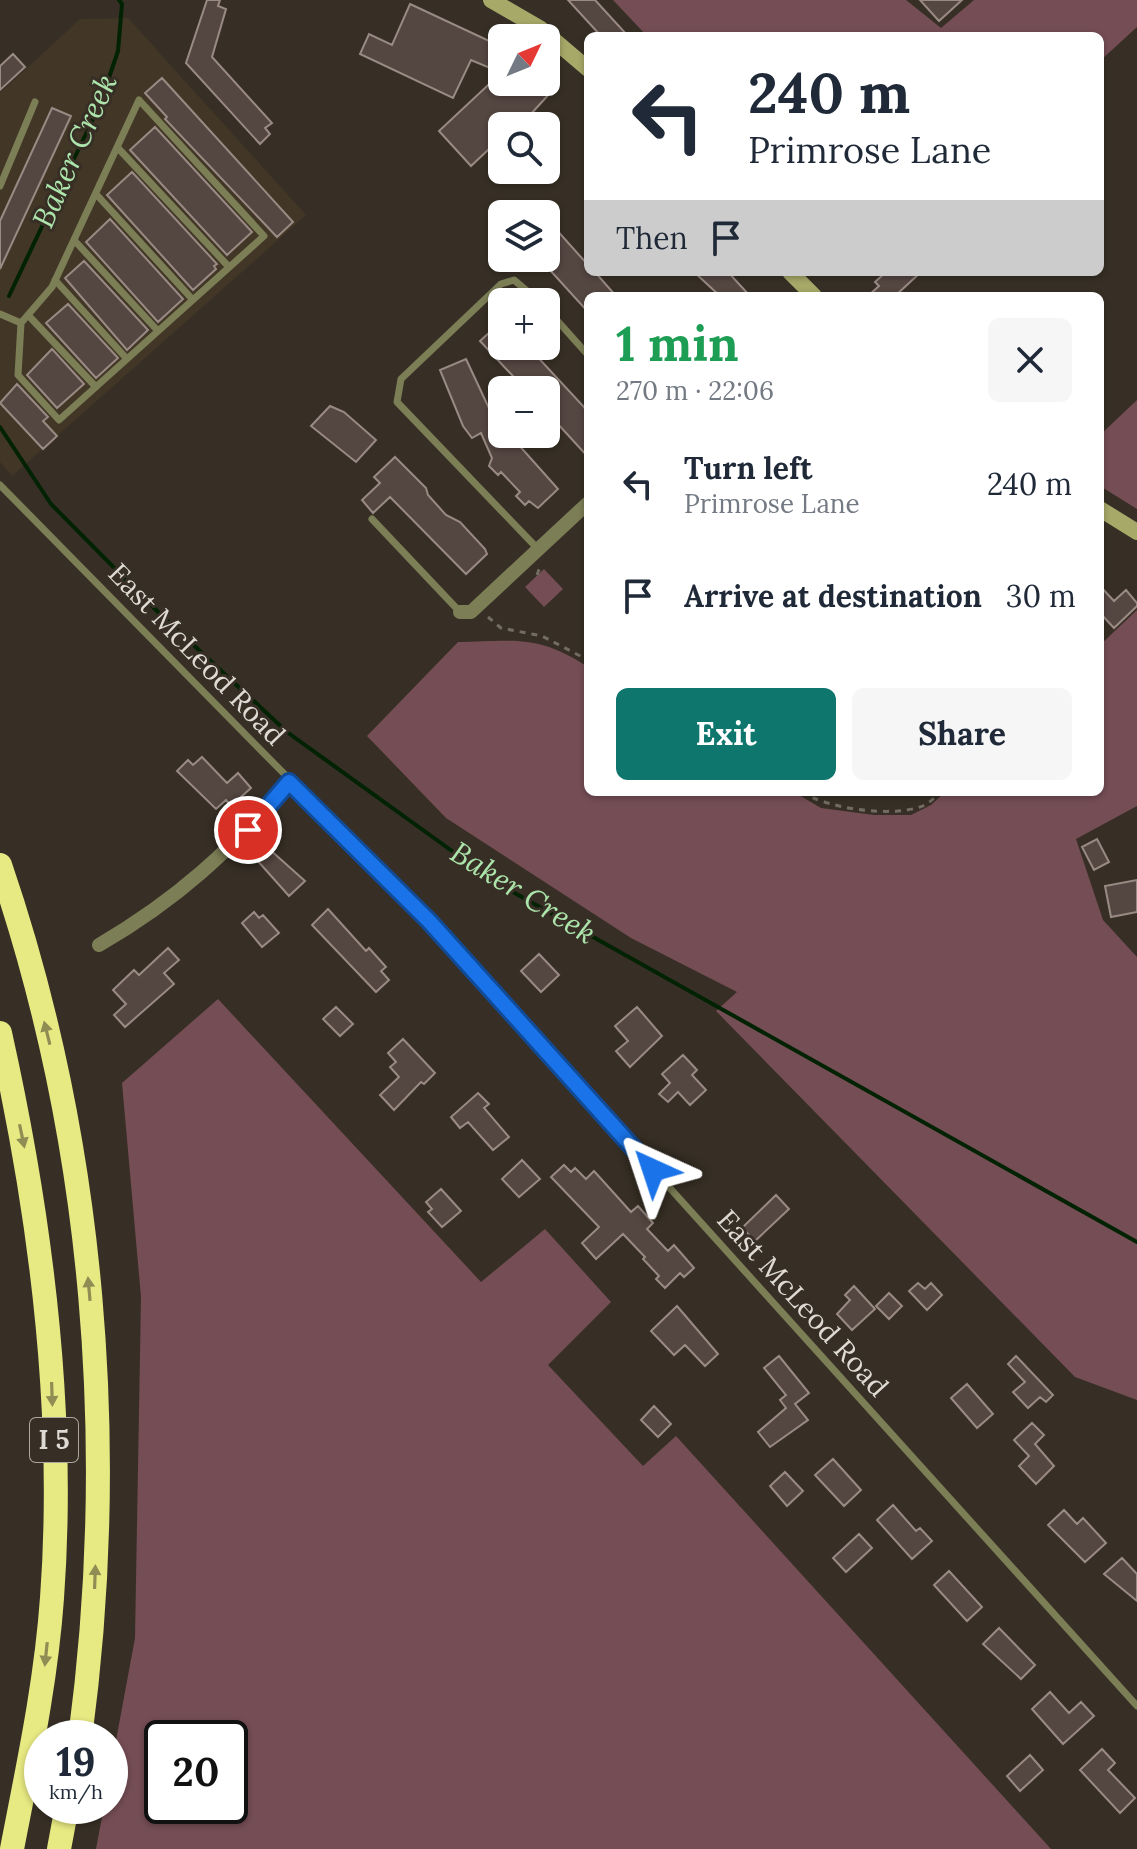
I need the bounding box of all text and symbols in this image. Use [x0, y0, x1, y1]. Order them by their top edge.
north arrow [488, 24, 560, 96]
map controls [488, 24, 560, 448]
text: 240 m [748, 57, 910, 128]
icon: left [616, 64, 720, 168]
water label: Baker Creek [23, 68, 125, 233]
button: search [488, 112, 560, 184]
text: Primrose Lane [748, 127, 991, 173]
button: layers [488, 200, 560, 272]
icon: arrive [704, 216, 748, 260]
text: Then [616, 219, 688, 257]
button: + [488, 288, 560, 360]
text: 1 min [616, 313, 739, 374]
button: close [988, 318, 1072, 402]
text: 270 m · 22:06 [616, 374, 774, 407]
button: − [488, 376, 560, 448]
text: Turn left [684, 449, 812, 487]
icon: left [616, 462, 660, 506]
text: 240 m [987, 465, 1072, 503]
text: Primrose Lane [684, 487, 860, 520]
street label: East McLeod Road [101, 555, 293, 753]
icon: arrive [616, 574, 660, 618]
text: Arrive at destination [684, 577, 982, 615]
text: 30 m [1006, 577, 1076, 615]
button: Exit [616, 688, 836, 780]
button: Share [852, 688, 1072, 780]
pin [214, 796, 282, 864]
icon: arrive [226, 808, 270, 852]
water label: Baker Creek [444, 832, 603, 952]
one-way arrow [40, 1020, 53, 1045]
one-way arrow [16, 1124, 29, 1149]
position arrow [611, 1128, 695, 1212]
street label: East McLeod Road [709, 1202, 897, 1404]
one-way arrow [82, 1276, 95, 1301]
one-way arrow [46, 1382, 59, 1407]
road number: I 5 [30, 1418, 78, 1462]
one-way arrow [88, 1564, 101, 1589]
one-way arrow [40, 1642, 53, 1667]
speed limit sign: 20 [144, 1720, 248, 1824]
text: 19 [56, 1736, 96, 1787]
text: km/h [49, 1779, 103, 1804]

